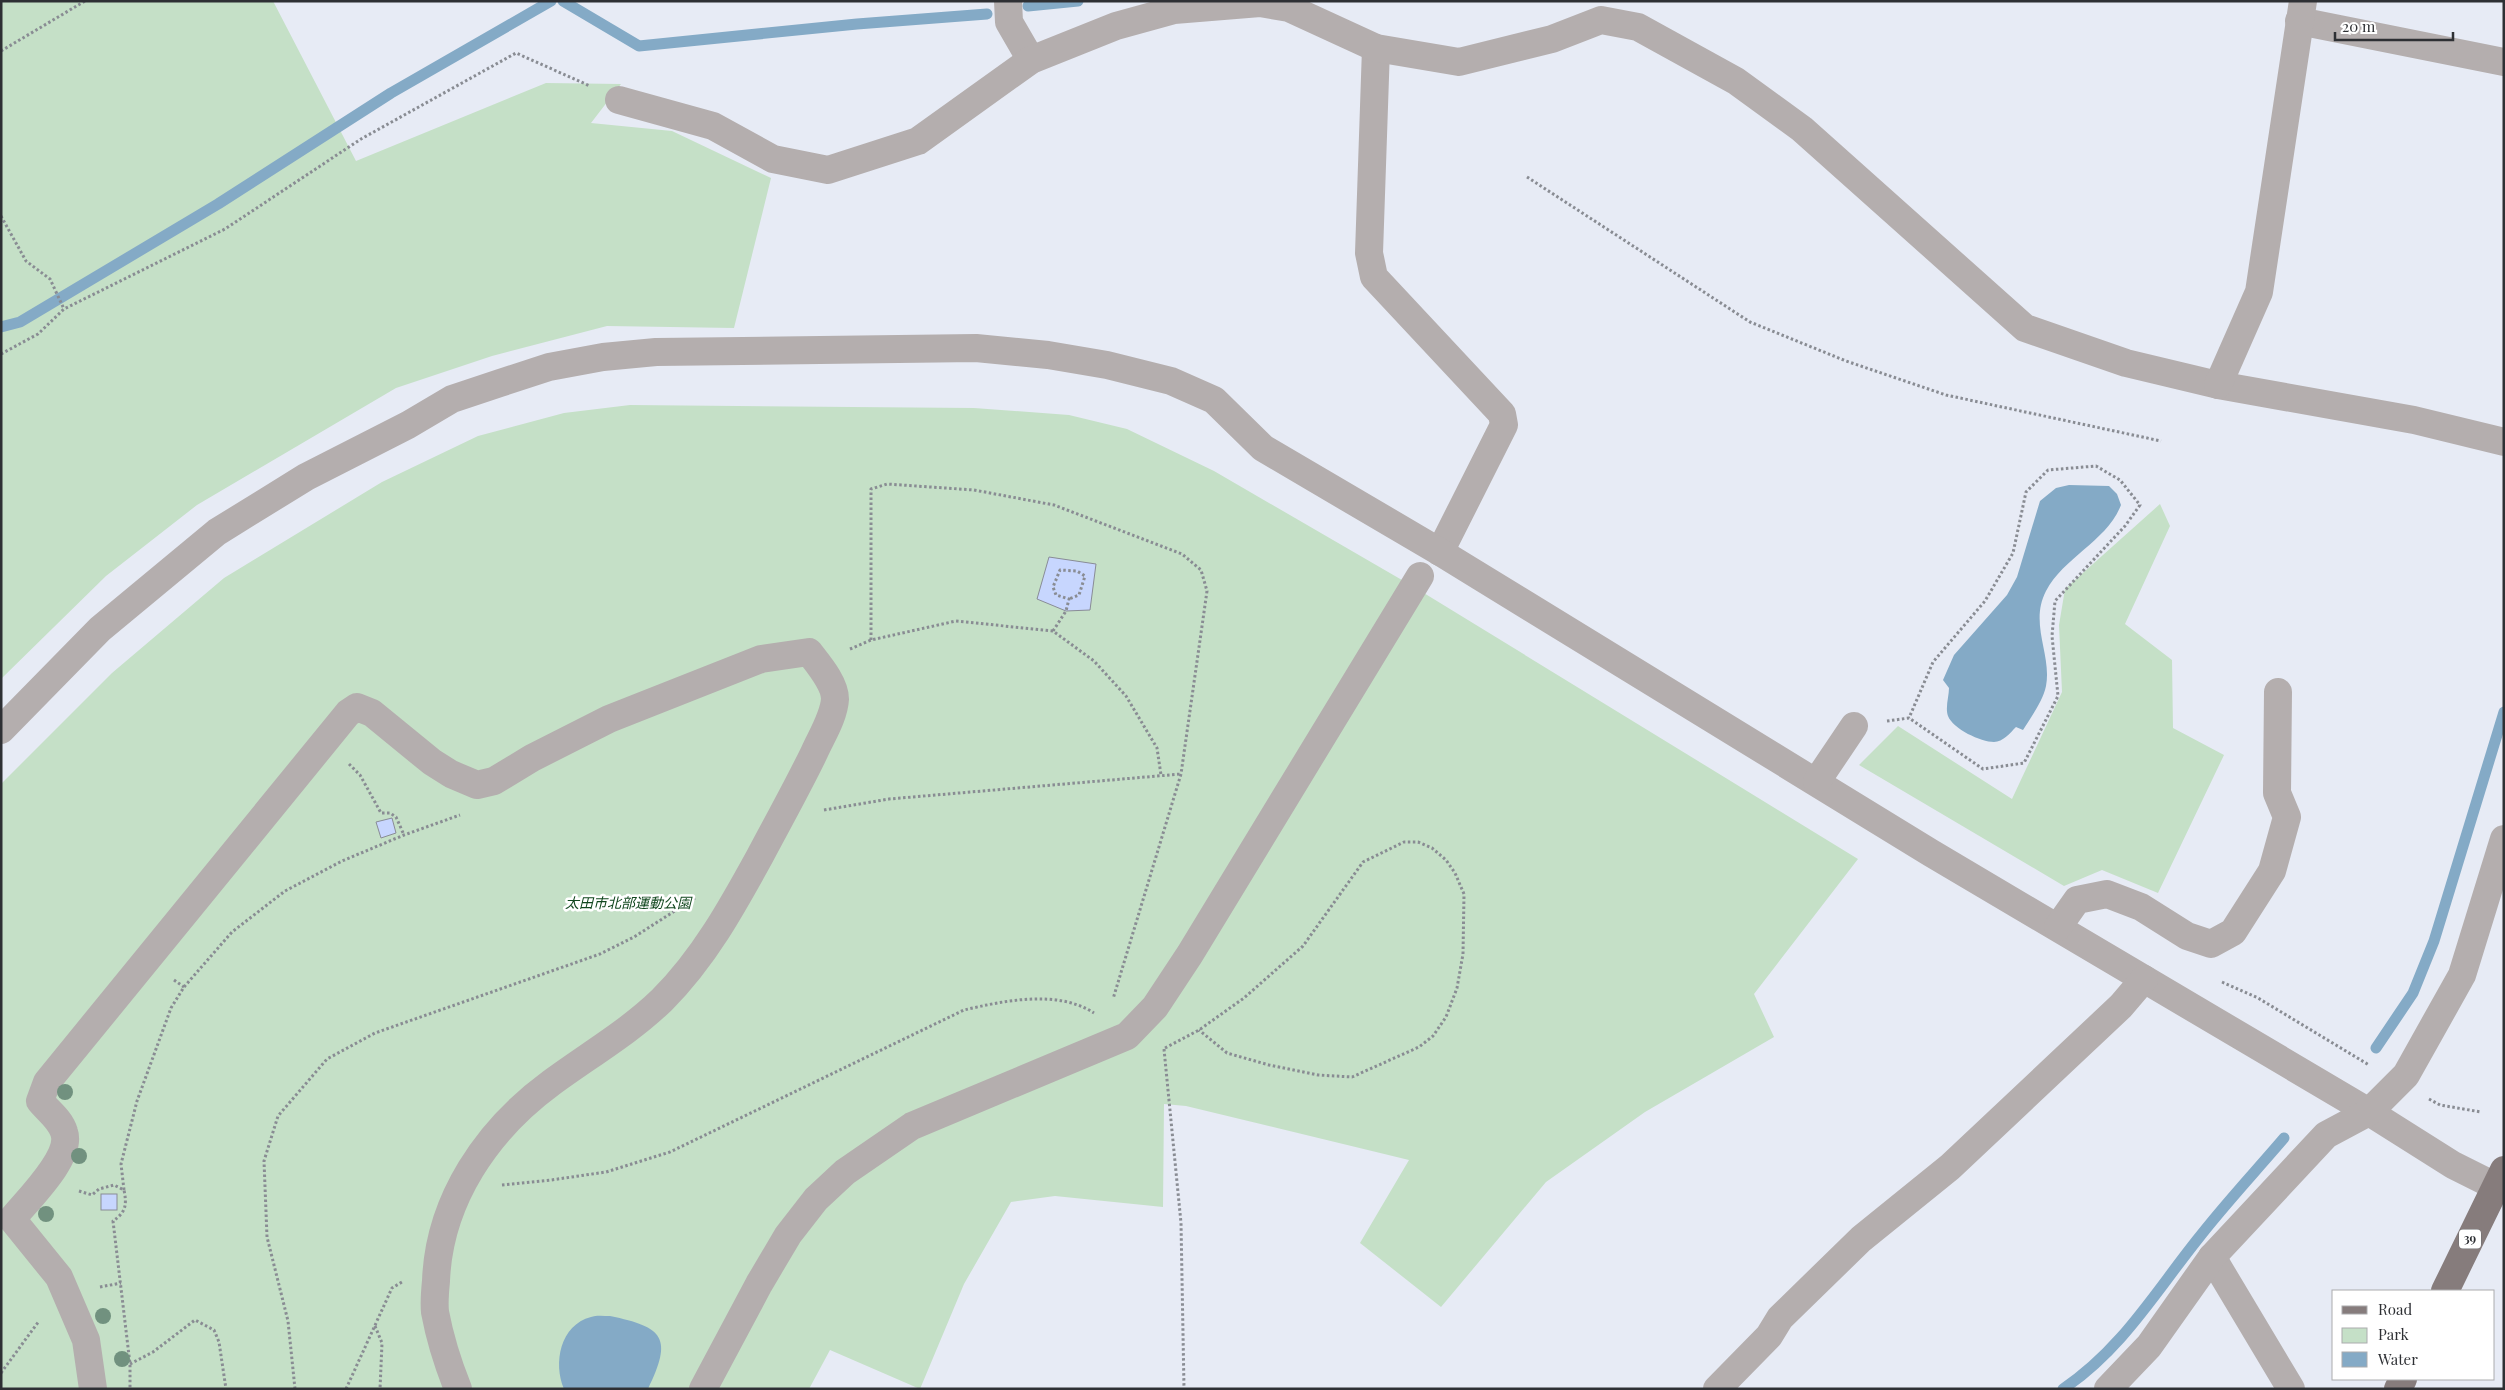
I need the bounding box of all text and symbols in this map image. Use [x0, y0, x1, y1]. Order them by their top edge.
scale bar [2335, 10, 2452, 42]
text: 20 m [2342, 16, 2376, 36]
park label: 太田市北部運動公園 [565, 893, 693, 912]
road number: 39 [2459, 1230, 2481, 1248]
legend [2332, 1290, 2495, 1380]
text: Road [2378, 1299, 2412, 1319]
text: Park [2378, 1324, 2410, 1344]
text: Water [2377, 1349, 2418, 1369]

